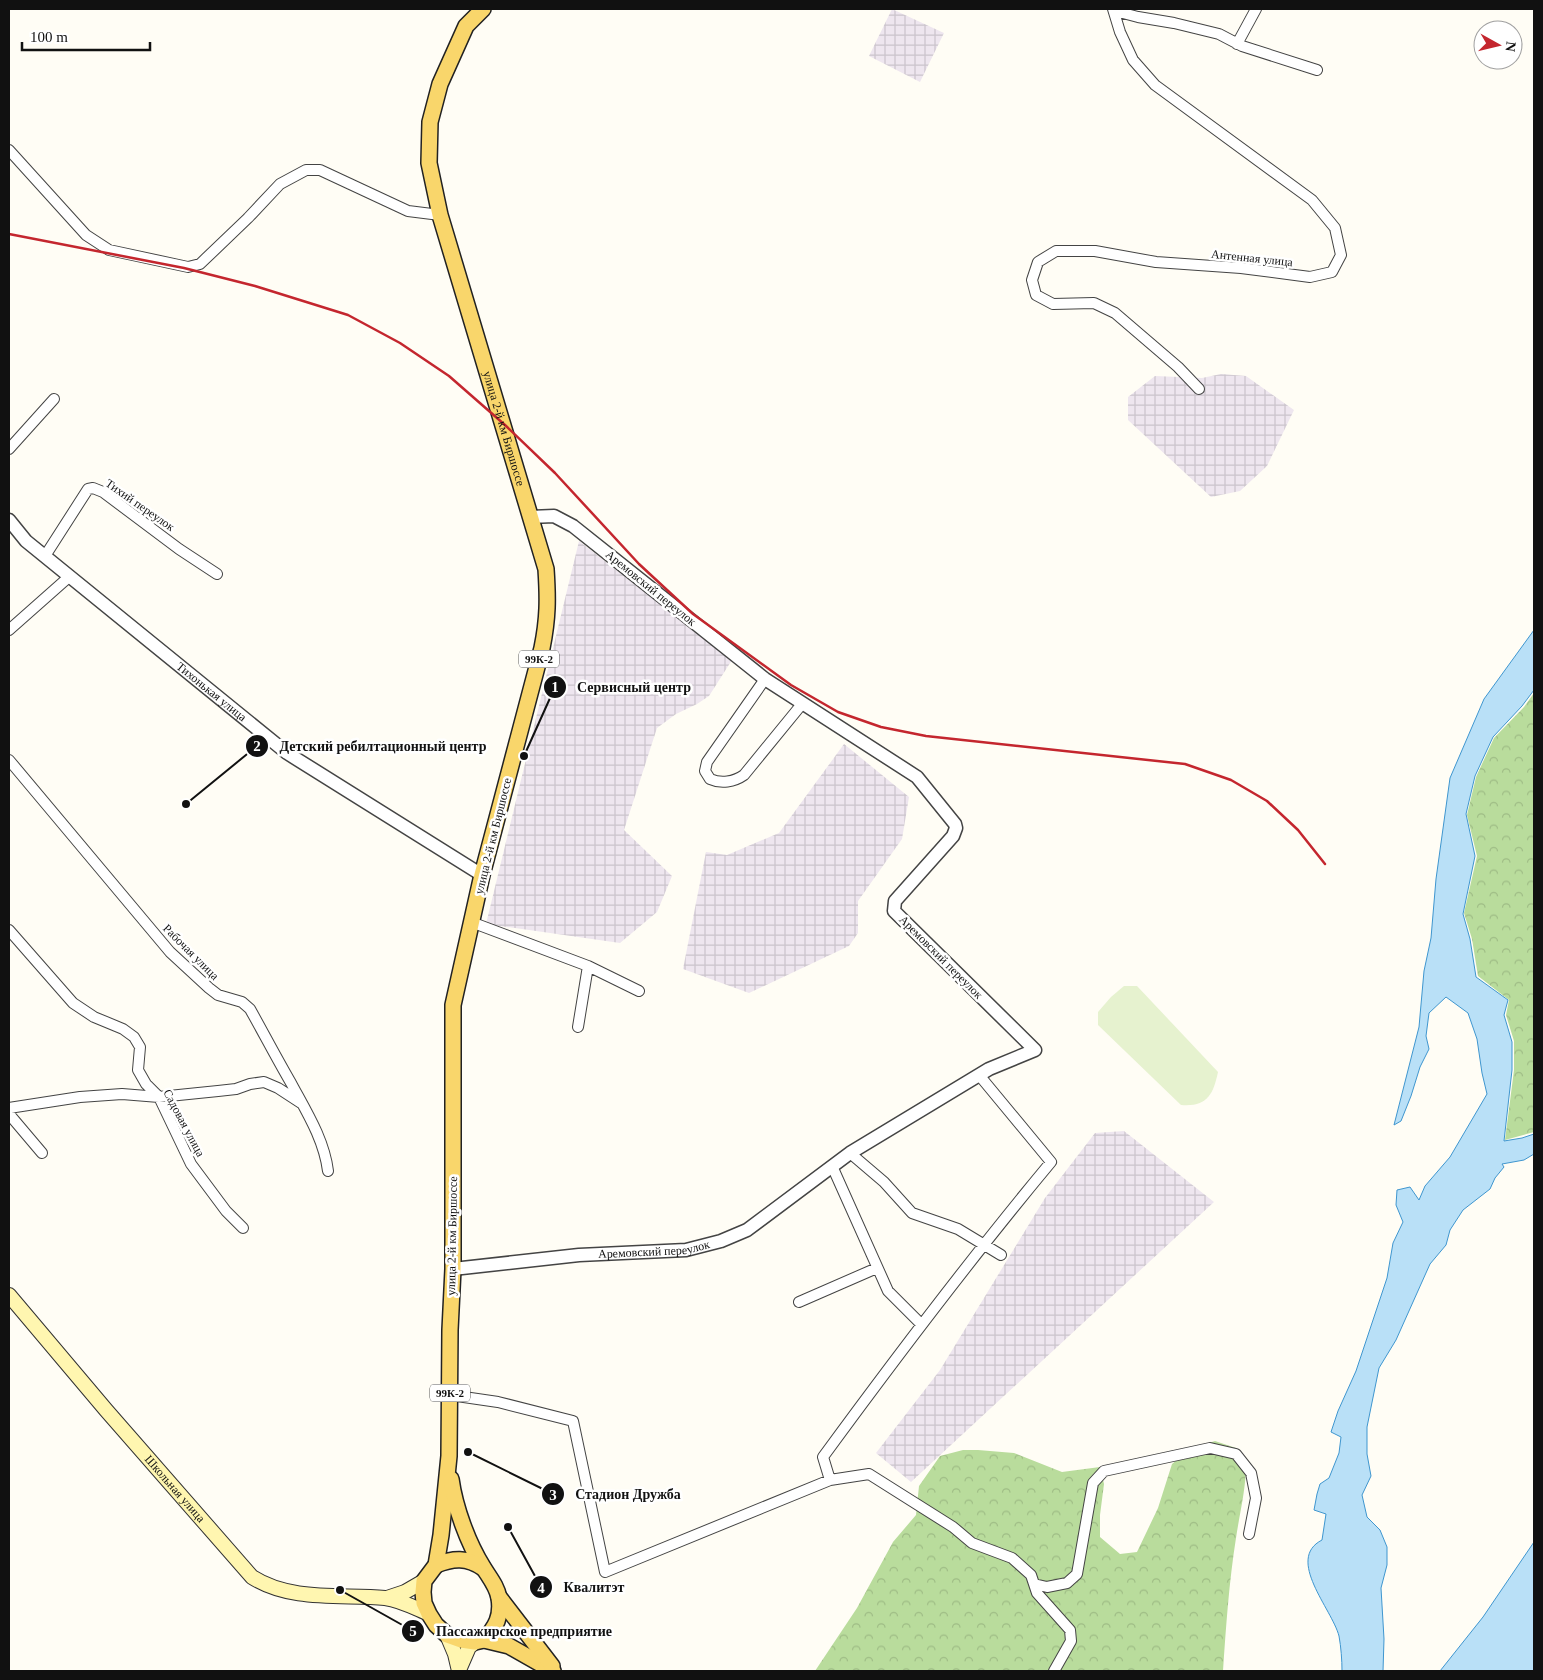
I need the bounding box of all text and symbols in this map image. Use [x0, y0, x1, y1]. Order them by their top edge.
scale bar [22, 20, 150, 52]
north arrow [1473, 20, 1523, 70]
text: 100 m [30, 29, 68, 45]
text: N [1502, 41, 1519, 53]
street label: Антенная улица [1211, 247, 1294, 269]
street label: улица 2-й км Биршоссе [480, 369, 528, 488]
street label: Тихий переулок [103, 476, 177, 534]
street label: Аремовский переулок [603, 547, 699, 629]
road number: 99К-2 [519, 651, 559, 668]
street label: Тихонькая улица [174, 659, 250, 725]
callout: Сервисный центр [542, 673, 701, 702]
text: 1 [551, 679, 559, 695]
text: Сервисный центр [577, 680, 691, 695]
callout: Детский ребилтационный центр [245, 732, 496, 761]
text: 2 [253, 738, 261, 754]
text: Детский ребилтационный центр [280, 739, 487, 754]
street label: улица 2-й км Биршоссе [472, 776, 514, 896]
street label: Аремовский переулок [896, 912, 986, 1002]
street label: Рабочая улица [160, 921, 222, 983]
street label: Садовая улица [160, 1087, 208, 1160]
street label: улица 2-й км Биршоссе [444, 1176, 460, 1296]
street label: Аремовский переулок [598, 1237, 711, 1261]
road number: 99К-2 [430, 1385, 470, 1402]
street label: Школьная улица [142, 1452, 208, 1526]
callout: Стадион Дружба [540, 1480, 691, 1509]
text: 3 [549, 1487, 557, 1503]
text: Стадион Дружба [575, 1487, 681, 1502]
callout: Квалитэт [529, 1573, 635, 1602]
text: 4 [537, 1580, 545, 1596]
text: Квалитэт [564, 1580, 625, 1595]
callout: Пассажирское предприятие [401, 1616, 622, 1645]
text: 5 [409, 1623, 417, 1639]
text: Пассажирское предприятие [436, 1624, 612, 1639]

